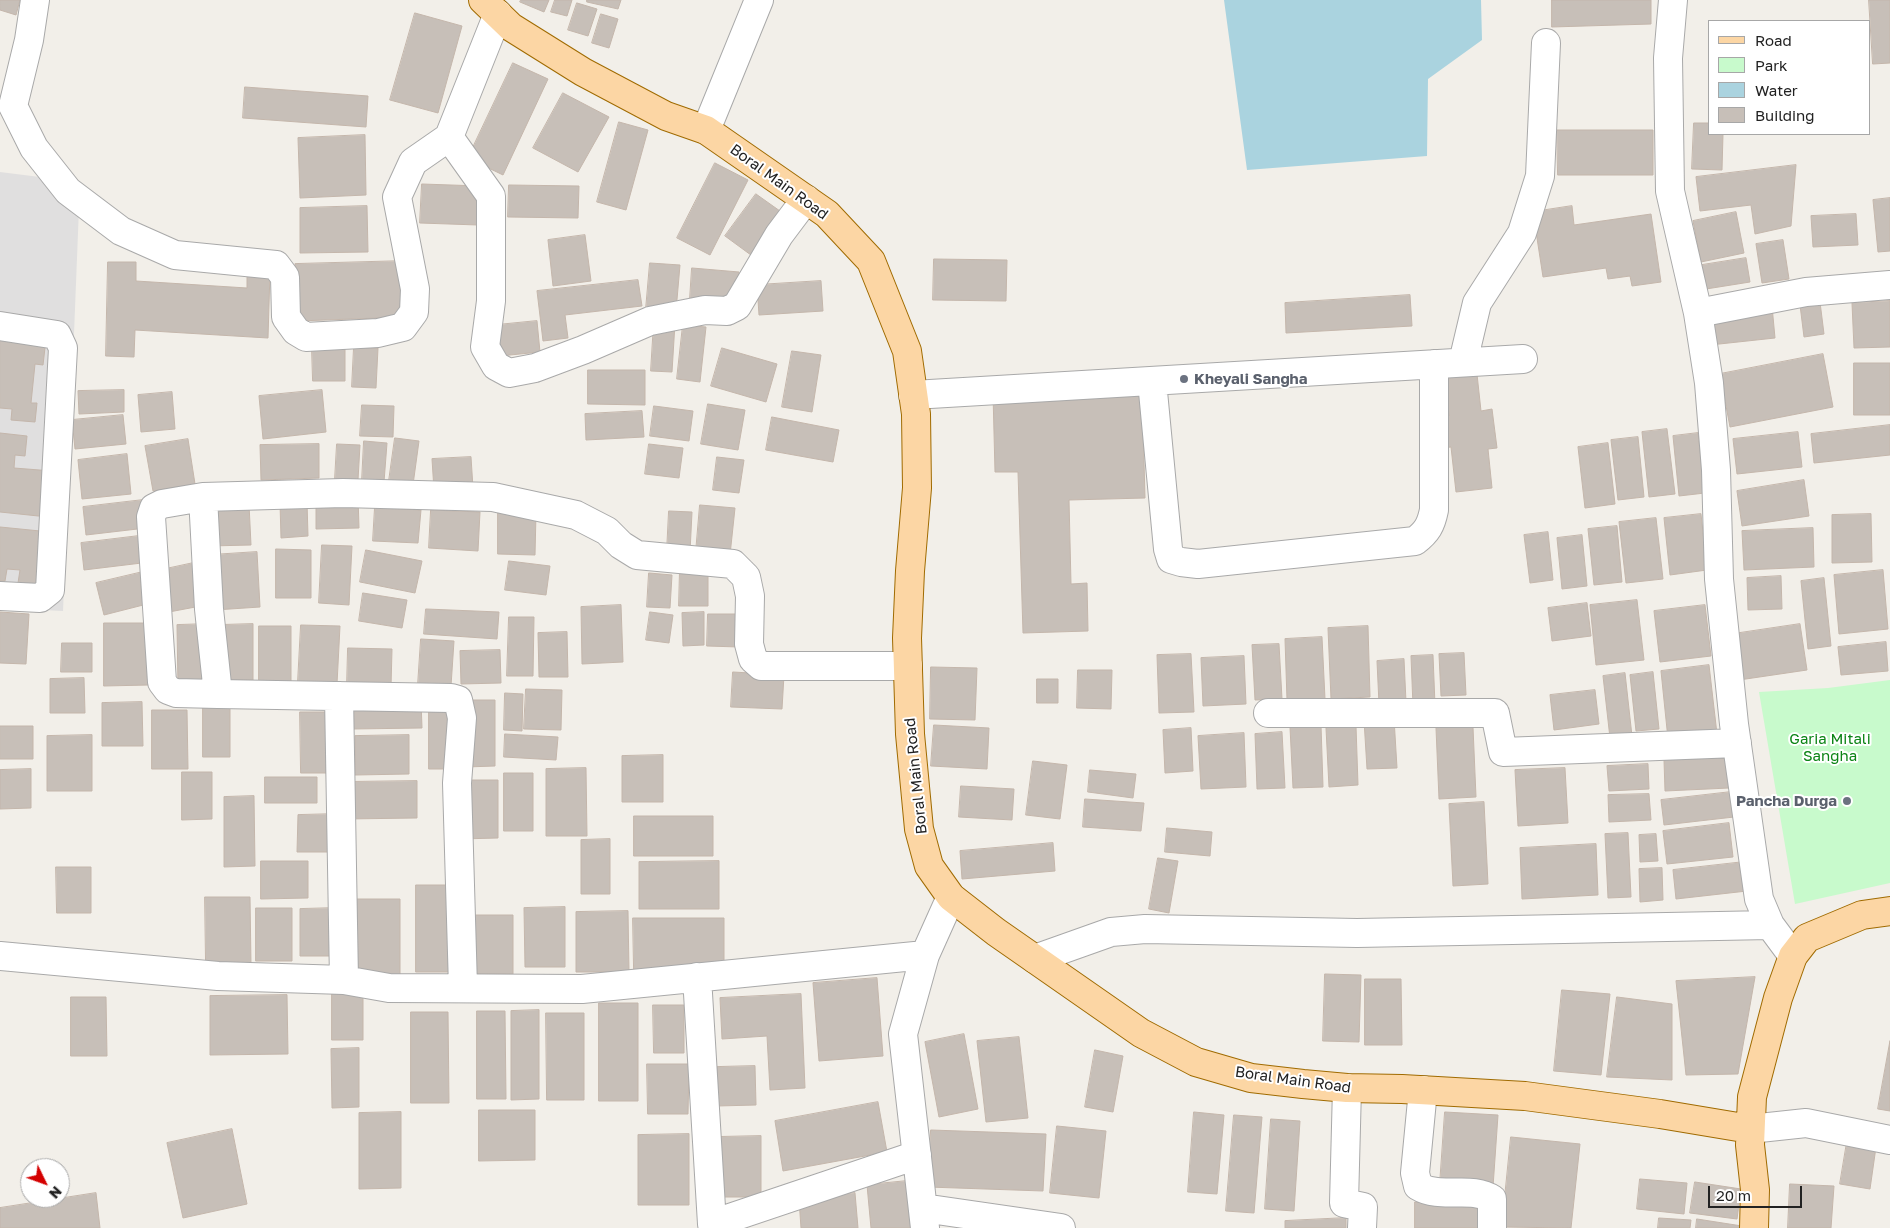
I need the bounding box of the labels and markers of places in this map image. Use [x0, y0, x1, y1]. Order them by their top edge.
place label: Kheyali Sangha [1194, 370, 1307, 388]
marker: Kheyali Sangha [1178, 373, 1190, 385]
place label: Pancha Durga [1736, 792, 1837, 810]
marker: Pancha Durga [1841, 795, 1853, 807]

